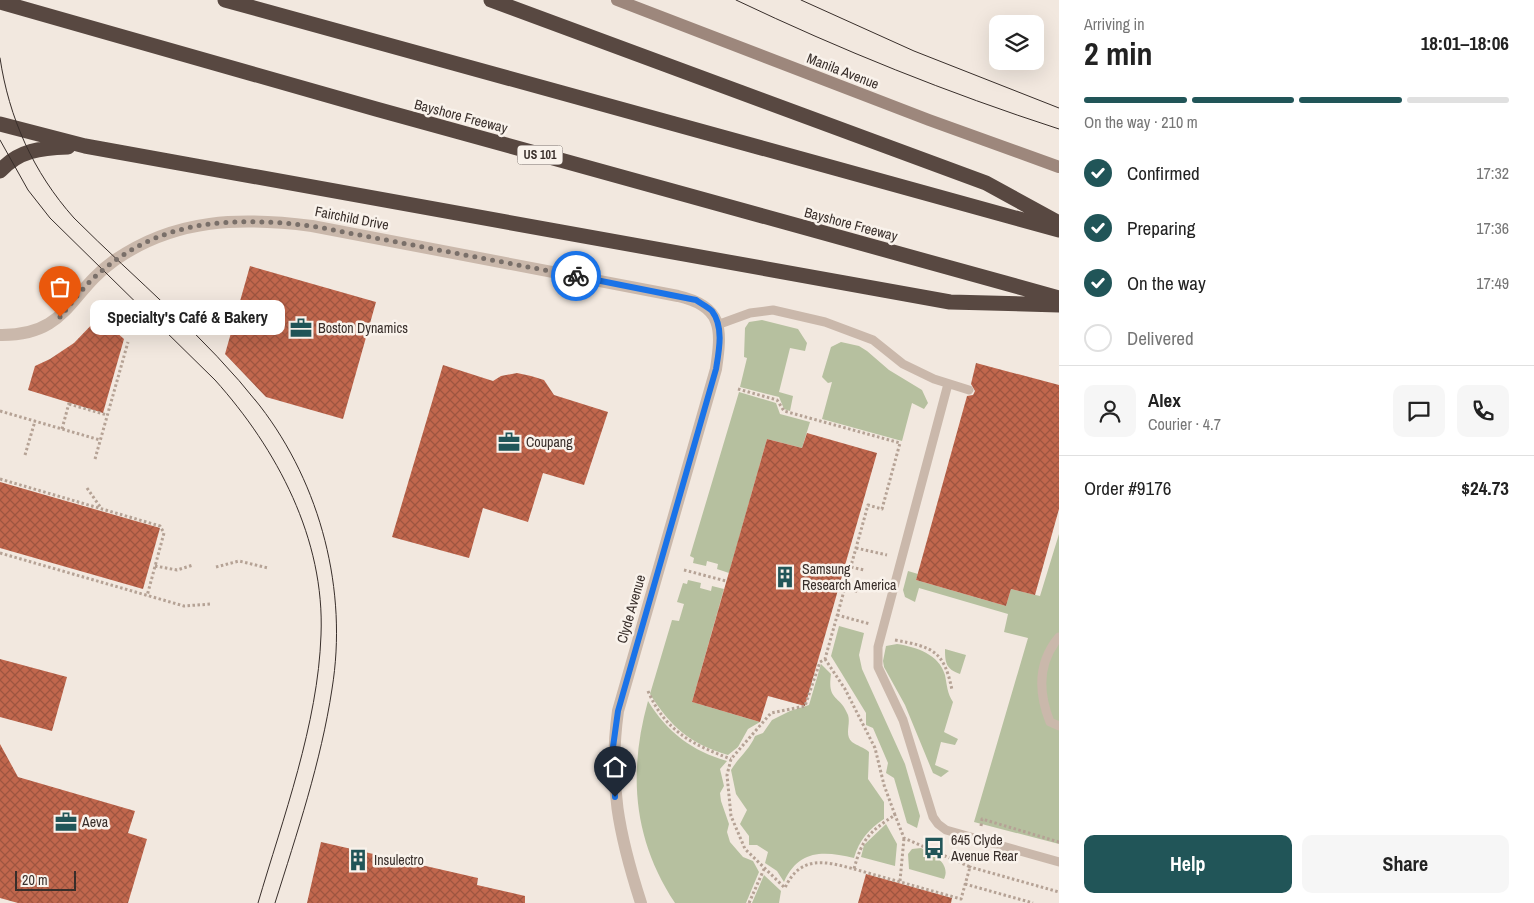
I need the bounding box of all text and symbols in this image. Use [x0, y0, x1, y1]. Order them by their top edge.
text: Arriving in [1084, 13, 1145, 35]
map controls [989, 15, 1044, 70]
button: layers [989, 15, 1044, 70]
text: 18:01–18:06 [1421, 30, 1509, 56]
text: 2 min [1084, 32, 1153, 75]
street label: Manila Avenue [804, 49, 882, 93]
street label: Bayshore Freeway [412, 95, 510, 137]
text: On the way · 210 m [1084, 111, 1198, 133]
road number: US 101 [518, 146, 562, 164]
icon: check [1084, 159, 1112, 187]
text: Confirmed [1127, 160, 1200, 186]
text: 17:32 [1476, 162, 1509, 184]
street label: Fairchild Drive [314, 202, 390, 234]
street label: Bayshore Freeway [802, 203, 900, 245]
icon: check [1084, 214, 1112, 242]
text: Preparing [1127, 215, 1195, 241]
text: 17:36 [1476, 217, 1509, 239]
courier [551, 251, 601, 301]
icon: bike [562, 262, 590, 290]
pin [39, 266, 81, 317]
icon: check [1084, 269, 1112, 297]
text: On the way [1127, 270, 1206, 296]
text: 17:49 [1476, 272, 1509, 294]
icon: bag [46, 273, 74, 301]
callout: Specialty's Café & Bakery [90, 300, 285, 334]
text: Specialty's Café & Bakery [107, 306, 268, 328]
office icon: Boston Dynamics [288, 315, 314, 341]
place label: Boston Dynamics [318, 319, 408, 337]
text: Delivered [1127, 325, 1194, 351]
button: person [1084, 385, 1136, 437]
button: chat [1393, 385, 1445, 437]
button: phone [1457, 385, 1509, 437]
text: Alex [1148, 387, 1181, 413]
text: Courier · 4.7 [1148, 413, 1221, 435]
office icon: Coupang [496, 429, 522, 455]
place label: Coupang [526, 433, 573, 451]
text: Order #9176 [1084, 475, 1171, 501]
text: $24.73 [1461, 475, 1509, 501]
place label: Samsung Research America [802, 560, 897, 594]
building icon: Samsung Research America [772, 564, 798, 590]
street label: Clyde Avenue [613, 573, 649, 645]
pin [594, 746, 636, 797]
icon: home [601, 753, 629, 781]
office icon: Aeva [53, 809, 79, 835]
place label: Aeva [81, 813, 109, 831]
place label: 645 Clyde Avenue Rear [950, 831, 1018, 865]
bus stop icon: 645 Clyde Avenue Rear [921, 835, 947, 861]
button: Help [1084, 835, 1292, 893]
button: Share [1302, 835, 1509, 893]
building icon: Insulectro [345, 847, 371, 873]
place label: Insulectro [374, 851, 424, 869]
scale bar [15, 868, 76, 891]
text: 20 m [22, 871, 48, 889]

